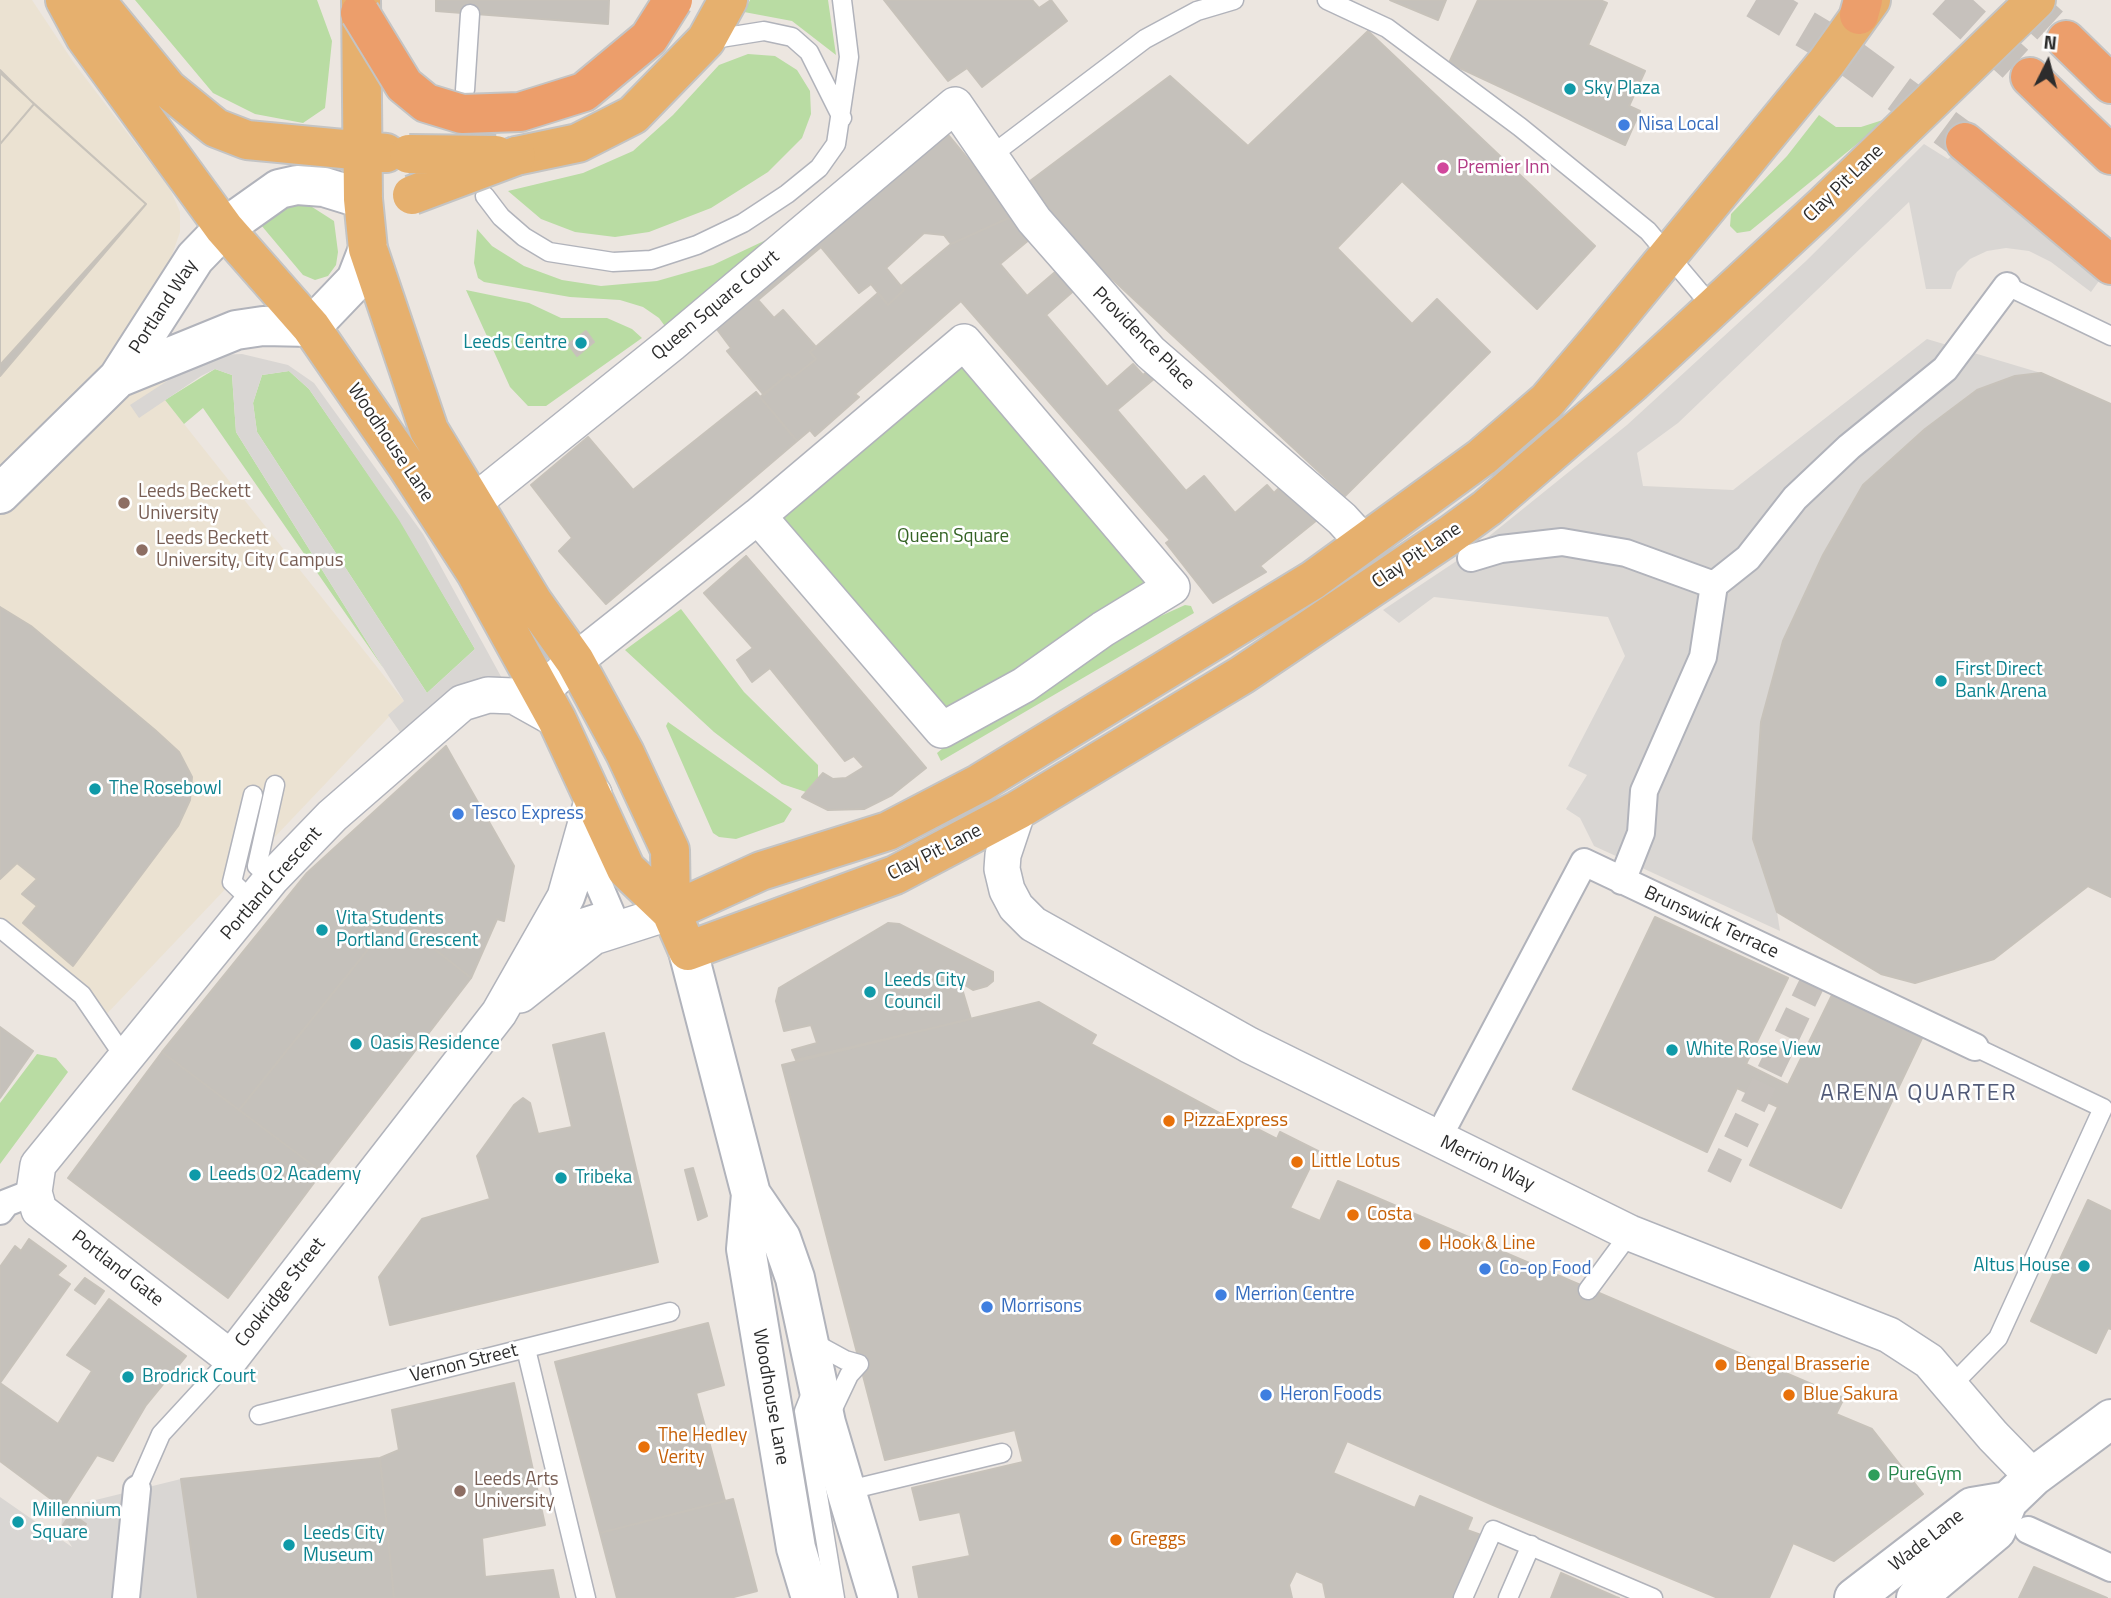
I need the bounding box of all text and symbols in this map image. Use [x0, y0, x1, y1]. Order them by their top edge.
text: N [2042, 27, 2058, 57]
north arrow [2013, 28, 2083, 98]
place label: Sky Plaza [1584, 78, 1660, 100]
marker: Sky Plaza [1562, 81, 1578, 97]
place label: Nisa Local [1638, 114, 1719, 136]
marker: Nisa Local [1616, 117, 1632, 133]
street label: Clay Pit Lane [1799, 140, 1889, 228]
place label: Premier Inn [1457, 157, 1550, 179]
marker: Premier Inn [1435, 160, 1451, 176]
street label: Queen Square Court [647, 246, 785, 366]
street label: Portland Way [125, 256, 203, 358]
street label: Providence Place [1087, 283, 1199, 395]
place label: Leeds Centre [463, 332, 567, 354]
marker: Leeds Centre [573, 335, 589, 351]
street label: Woodhouse Lane [342, 379, 438, 507]
place label: Leeds Beckett University [138, 481, 251, 525]
marker: Leeds Beckett University [116, 495, 132, 511]
street label: Clay Pit Lane [1368, 518, 1466, 594]
park label: Queen Square [897, 526, 1009, 548]
place label: Leeds Beckett University, City Campus [156, 528, 344, 572]
marker: Leeds Beckett University, City Campus [134, 542, 150, 558]
place label: First Direct Bank Arena [1955, 659, 2047, 703]
marker: First Direct Bank Arena [1933, 673, 1949, 689]
place label: The Rosebowl [109, 778, 222, 800]
marker: The Rosebowl [87, 781, 103, 797]
place label: Tesco Express [472, 803, 584, 825]
marker: Tesco Express [450, 806, 466, 822]
street label: Clay Pit Lane [884, 820, 986, 886]
street label: Portland Crescent [217, 823, 327, 945]
street label: Brunswick Terrace [1640, 882, 1782, 964]
place label: Vita Students Portland Crescent [336, 908, 478, 952]
marker: Vita Students Portland Crescent [314, 922, 330, 938]
place label: Leeds City Council [884, 970, 966, 1014]
marker: Leeds City Council [862, 984, 878, 1000]
place label: Oasis Residence [370, 1033, 500, 1055]
marker: Oasis Residence [348, 1036, 364, 1052]
place label: White Rose View [1686, 1039, 1821, 1061]
marker: White Rose View [1664, 1042, 1680, 1058]
district label: ARENA QUARTER [1822, 1080, 2016, 1108]
place label: PizzaExpress [1183, 1110, 1288, 1132]
marker: PizzaExpress [1161, 1113, 1177, 1129]
street label: Merrion Way [1436, 1131, 1538, 1197]
place label: Little Lotus [1311, 1151, 1400, 1173]
marker: Little Lotus [1289, 1154, 1305, 1170]
place label: Leeds O2 Academy [209, 1164, 361, 1186]
marker: Leeds O2 Academy [187, 1167, 203, 1183]
place label: Tribeka [575, 1167, 632, 1189]
marker: Tribeka [553, 1170, 569, 1186]
place label: Costa [1367, 1204, 1412, 1226]
marker: Costa [1345, 1207, 1361, 1223]
street label: Portland Gate [67, 1226, 167, 1312]
place label: Hook & Line [1439, 1233, 1535, 1255]
street label: Cookridge Street [231, 1234, 331, 1352]
marker: Hook & Line [1417, 1236, 1433, 1252]
place label: Altus House [1973, 1255, 2070, 1277]
place label: Co-op Food [1499, 1258, 1591, 1280]
marker: Altus House [2076, 1258, 2092, 1274]
marker: Co-op Food [1477, 1261, 1493, 1277]
place label: Merrion Centre [1235, 1284, 1355, 1306]
marker: Merrion Centre [1213, 1287, 1229, 1303]
place label: Morrisons [1001, 1296, 1082, 1318]
marker: Morrisons [979, 1299, 995, 1315]
street label: Woodhouse Lane [747, 1327, 793, 1467]
street label: Vernon Street [408, 1340, 520, 1388]
place label: Bengal Brasserie [1735, 1354, 1870, 1376]
marker: Bengal Brasserie [1713, 1357, 1729, 1373]
place label: Brodrick Court [142, 1366, 256, 1388]
marker: Brodrick Court [120, 1369, 136, 1385]
place label: Heron Foods [1280, 1384, 1382, 1406]
place label: Blue Sakura [1803, 1384, 1898, 1406]
marker: Heron Foods [1258, 1387, 1274, 1403]
marker: Blue Sakura [1781, 1387, 1797, 1403]
place label: The Hedley Verity [658, 1425, 747, 1469]
marker: The Hedley Verity [636, 1439, 652, 1455]
place label: PureGym [1888, 1464, 1962, 1486]
marker: PureGym [1866, 1467, 1882, 1483]
place label: Leeds Arts University [474, 1469, 559, 1513]
marker: Leeds Arts University [452, 1483, 468, 1499]
place label: Millennium Square [32, 1500, 121, 1544]
street label: Wade Lane [1885, 1505, 1969, 1577]
marker: Millennium Square [10, 1514, 26, 1530]
place label: Leeds City Museum [303, 1523, 385, 1567]
place label: Greggs [1130, 1529, 1186, 1551]
marker: Greggs [1108, 1532, 1124, 1548]
marker: Leeds City Museum [281, 1537, 297, 1553]

